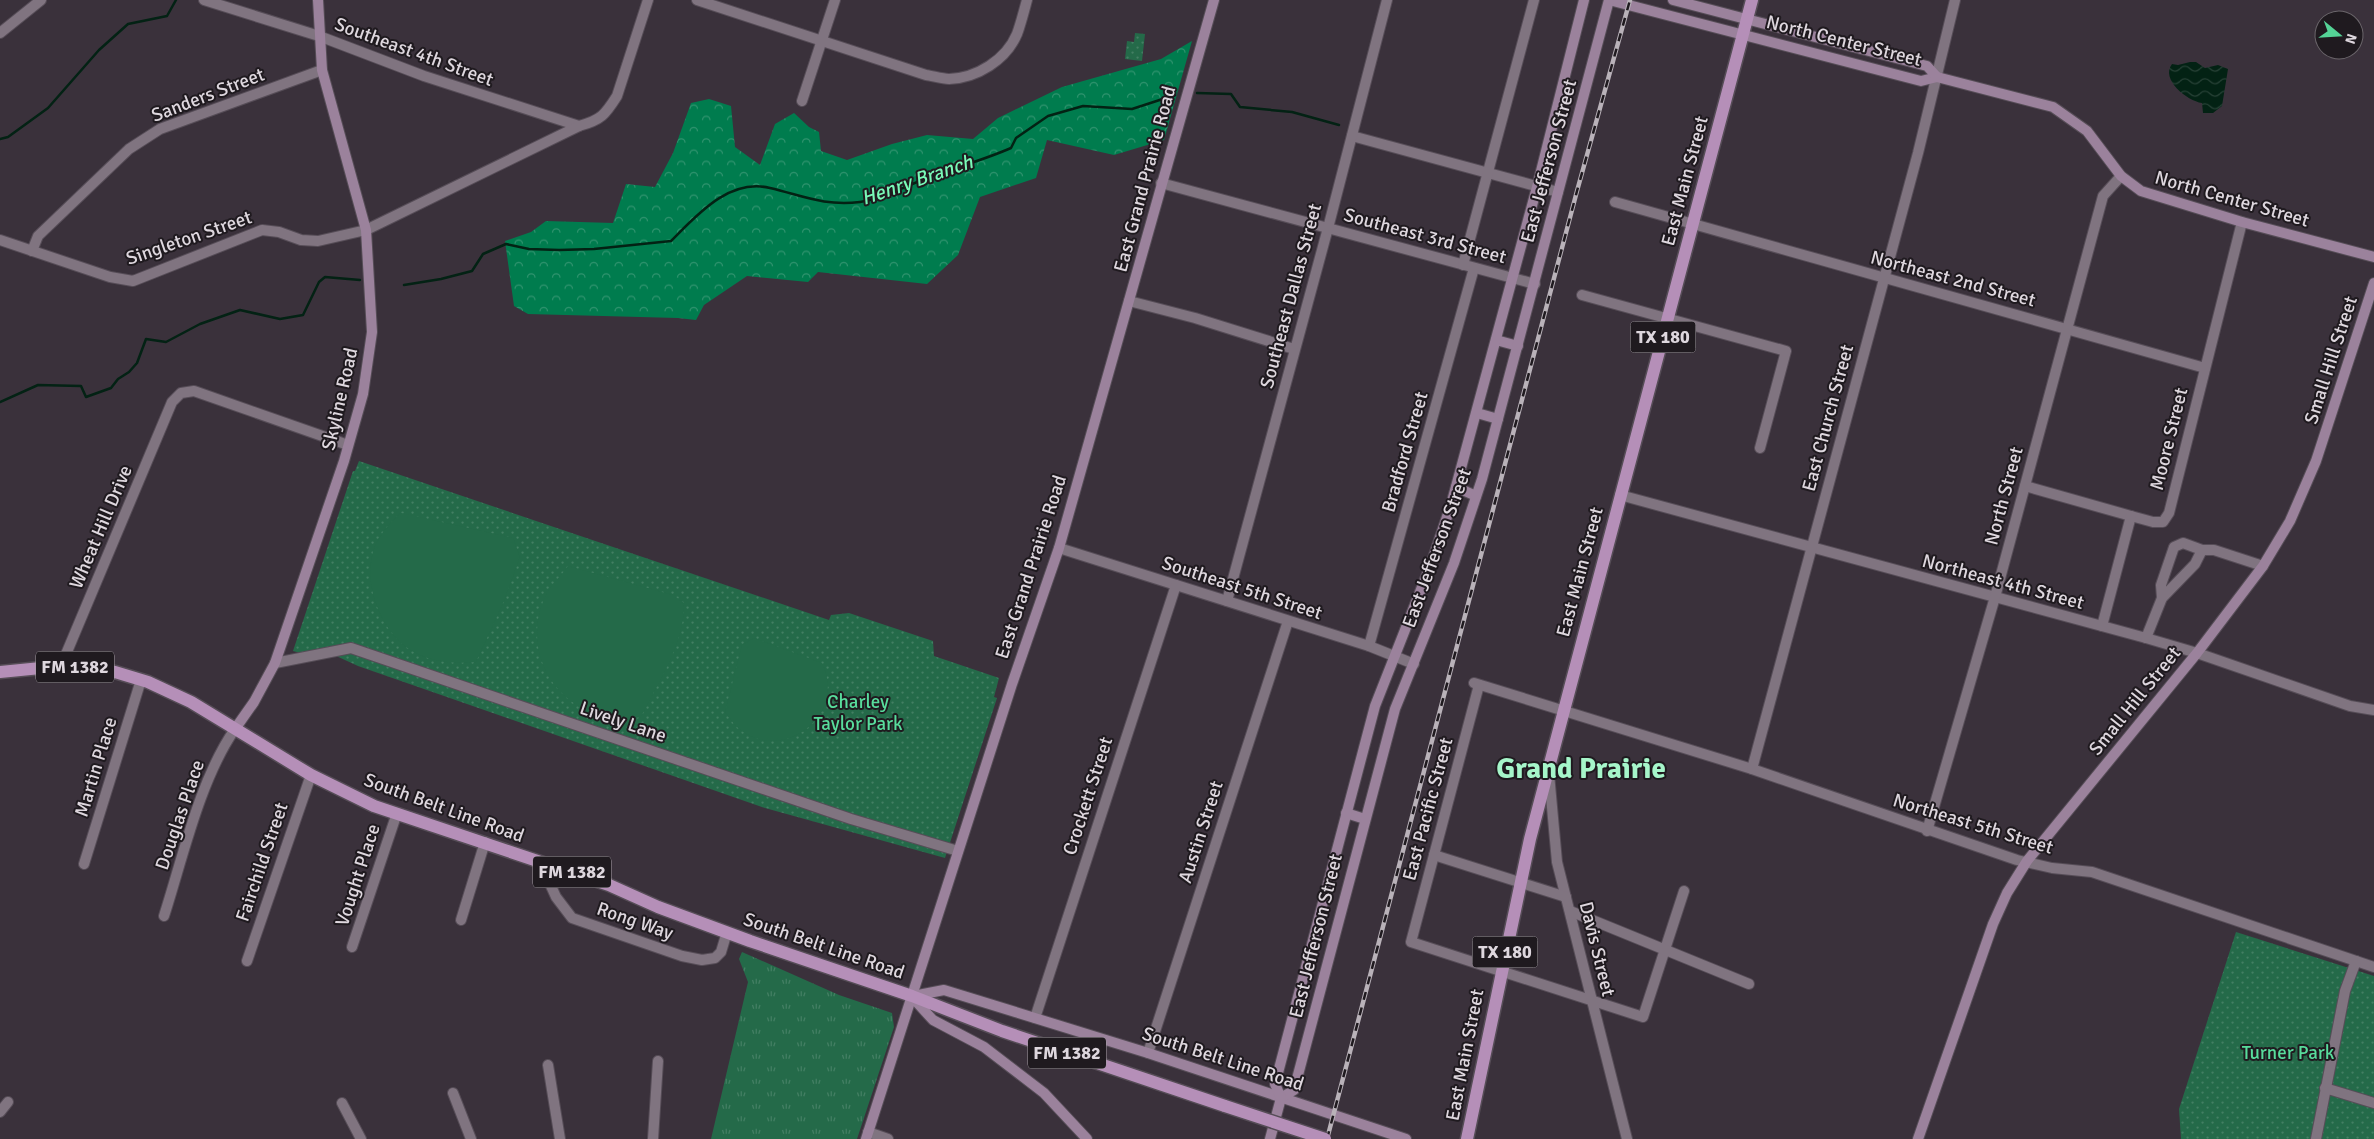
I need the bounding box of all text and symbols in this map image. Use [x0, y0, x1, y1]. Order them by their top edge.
street label: North Center Street [1764, 10, 1924, 72]
north arrow [2314, 10, 2364, 60]
street label: Southeast 4th Street [331, 12, 497, 92]
text: N [2341, 32, 2360, 46]
street label: Sanders Street [148, 62, 268, 128]
street label: East Jefferson Street [1516, 76, 1582, 245]
street label: East Grand Prairie Road [1109, 83, 1181, 275]
street label: East Main Street [1656, 113, 1714, 249]
water label: Henry Branch [858, 149, 977, 211]
street label: North Center Street [2152, 166, 2312, 233]
street label: Southeast Dallas Street [1255, 201, 1327, 391]
street label: Southeast 3rd Street [1341, 203, 1509, 269]
street label: Singleton Street [123, 205, 255, 271]
street label: Northeast 2nd Street [1868, 245, 2038, 313]
street label: Small Hill Street [2299, 293, 2363, 427]
road number: TX 180 [1630, 322, 1696, 352]
street label: East Church Street [1797, 342, 1859, 494]
street label: Skyline Road [317, 345, 363, 453]
street label: Moore Street [2145, 385, 2193, 493]
street label: Bradford Street [1376, 389, 1434, 515]
street label: North Street [1979, 444, 2029, 548]
street label: Wheat Hill Drive [64, 462, 138, 592]
street label: East Jefferson Street [1397, 465, 1477, 631]
street label: East Grand Prairie Road [990, 472, 1072, 662]
street label: East Main Street [1551, 504, 1609, 640]
street label: Northeast 4th Street [1920, 549, 2087, 615]
street label: Southeast 5th Street [1159, 551, 1325, 625]
street label: Small Hill Street [2084, 641, 2186, 760]
road number: FM 1382 [36, 652, 114, 682]
park label: Charley Taylor Park [813, 690, 903, 736]
street label: Lively Lane [577, 696, 669, 748]
street label: Martin Place [69, 714, 123, 820]
street label: Crockett Street [1058, 734, 1118, 858]
street label: East Pacific Street [1397, 734, 1459, 883]
district label: Grand Prairie [1496, 751, 1666, 786]
street label: Douglas Place [150, 757, 210, 873]
street label: South Belt Line Road [361, 768, 527, 848]
street label: Austin Street [1173, 778, 1229, 886]
street label: Northeast 5th Street [1890, 788, 2056, 860]
street label: Fairchild Street [230, 799, 294, 925]
street label: Vought Place [330, 821, 386, 929]
street label: East Jefferson Street [1284, 851, 1348, 1020]
road number: FM 1382 [533, 856, 611, 888]
street label: Rong Way [594, 897, 677, 945]
street label: Davis Street [1574, 899, 1620, 999]
street label: South Belt Line Road [740, 907, 908, 985]
road number: TX 180 [1472, 936, 1538, 968]
street label: East Main Street [1440, 987, 1490, 1123]
street label: South Belt Line Road [1139, 1022, 1307, 1096]
road number: FM 1382 [1028, 1038, 1106, 1068]
park label: Turner Park [2242, 1041, 2335, 1065]

